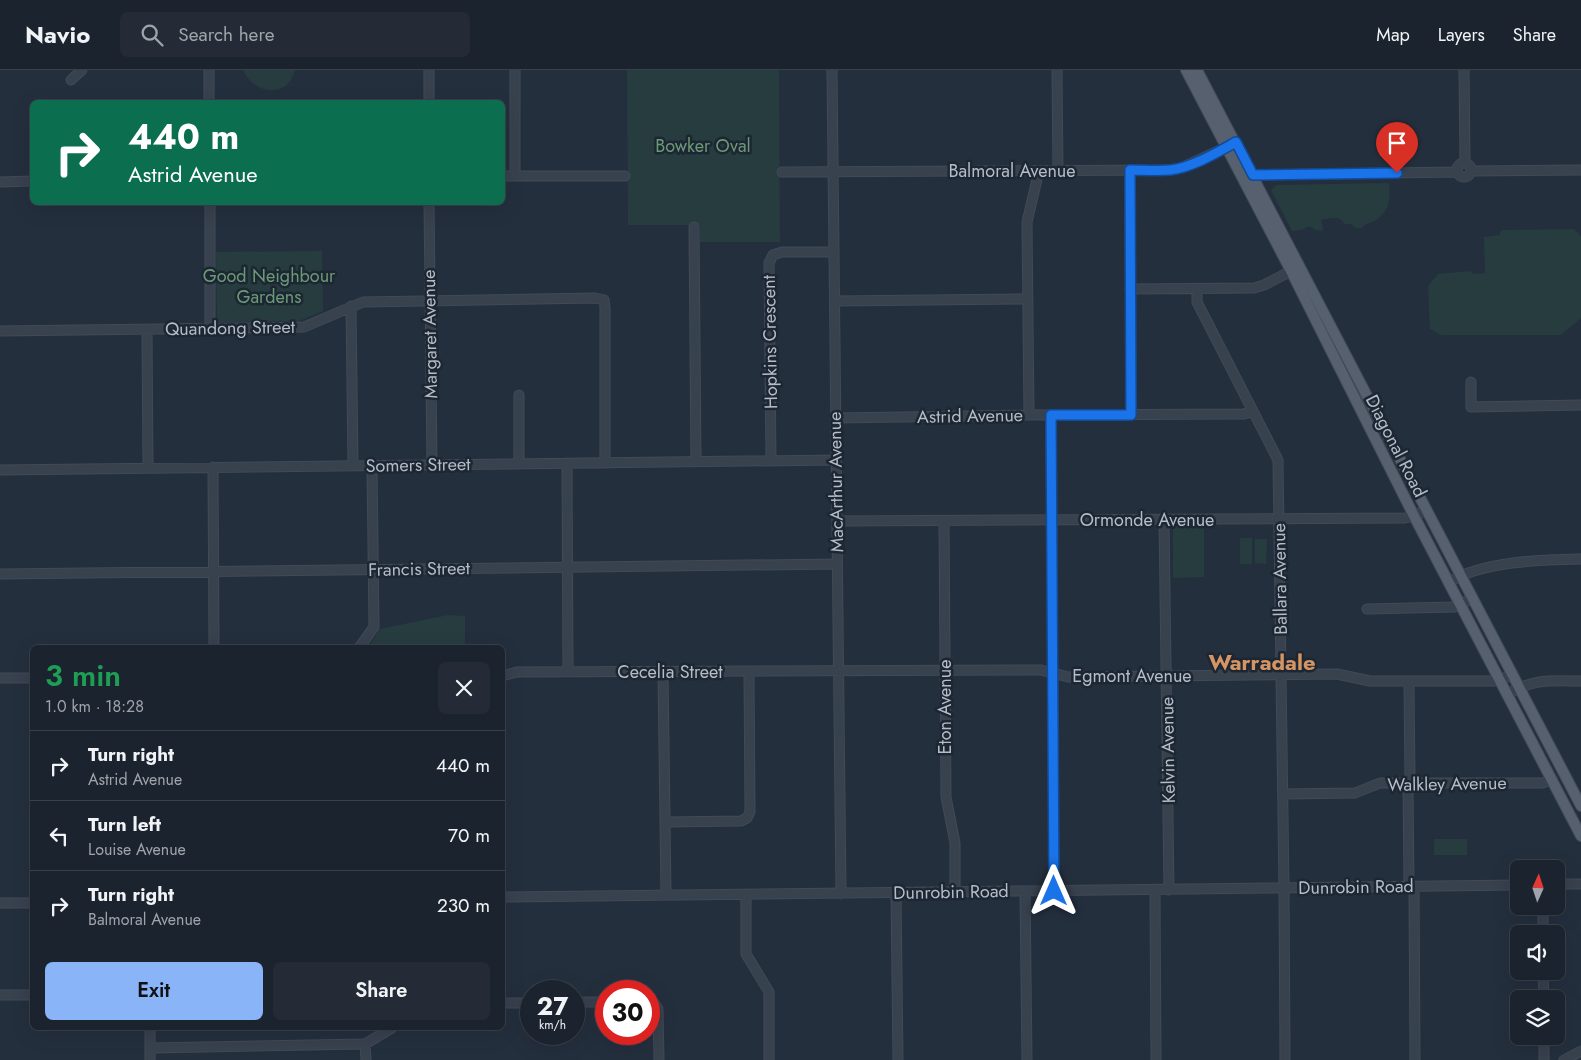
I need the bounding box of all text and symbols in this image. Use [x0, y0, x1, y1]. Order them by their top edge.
search box [120, 12, 470, 57]
text: Navio [25, 17, 90, 52]
icon: search [138, 21, 166, 49]
text: Search here [178, 21, 274, 48]
text: Map [1376, 22, 1410, 48]
text: Layers [1438, 22, 1485, 48]
text: Share [1513, 22, 1556, 48]
text: 440 m [128, 112, 239, 162]
icon: right [45, 120, 110, 185]
pin [1376, 122, 1418, 173]
icon: arrive [1383, 129, 1411, 157]
park label: Bowker Oval [655, 133, 751, 159]
text: Astrid Avenue [128, 158, 258, 190]
street label: Balmoral Avenue [948, 158, 1076, 184]
park label: Good Neighbour Gardens [203, 263, 336, 310]
street label: Margaret Avenue [416, 269, 444, 399]
street label: Hopkins Crescent [756, 274, 784, 409]
street label: Quandong Street [165, 314, 296, 342]
street label: Diagonal Road [1359, 390, 1433, 502]
street label: Astrid Avenue [917, 402, 1023, 430]
street label: MacArthur Avenue [822, 411, 850, 553]
street label: Somers Street [365, 451, 471, 479]
street label: Ormonde Avenue [1080, 507, 1214, 533]
street label: Ballara Avenue [1266, 523, 1294, 635]
street label: Francis Street [368, 555, 471, 583]
district label: Warradale [1208, 646, 1316, 678]
text: 3 min [45, 654, 121, 697]
street label: Cecelia Street [617, 659, 723, 685]
street label: Eton Avenue [932, 660, 958, 754]
button: close [438, 662, 490, 714]
street label: Egmont Avenue [1072, 663, 1192, 689]
text: 1.0 km · 18:28 [45, 695, 144, 718]
street label: Kelvin Avenue [1154, 696, 1182, 804]
text: Turn right [88, 741, 174, 768]
icon: right [45, 752, 73, 780]
text: 440 m [436, 752, 490, 779]
text: Astrid Avenue [88, 768, 182, 791]
street label: Walkley Avenue [1387, 770, 1507, 798]
text: Turn left [88, 811, 161, 838]
icon: left [45, 822, 73, 850]
text: 70 m [448, 822, 490, 849]
text: Louise Avenue [88, 838, 186, 861]
north arrow [1510, 860, 1565, 915]
map controls [1510, 860, 1565, 1045]
position arrow [1027, 864, 1079, 916]
street label: Dunrobin Road [1298, 873, 1414, 901]
street label: Dunrobin Road [893, 878, 1009, 906]
text: Turn right [88, 881, 174, 908]
icon: right [45, 892, 73, 920]
text: 230 m [437, 892, 490, 919]
text: Balmoral Avenue [88, 908, 201, 931]
button: sound [1510, 925, 1565, 980]
button: Exit [45, 962, 263, 1020]
button: Share [273, 962, 490, 1020]
speed limit sign: 30 [595, 980, 660, 1045]
text: 27 [537, 988, 568, 1024]
button: layers [1510, 990, 1565, 1045]
text: km/h [539, 1016, 566, 1034]

